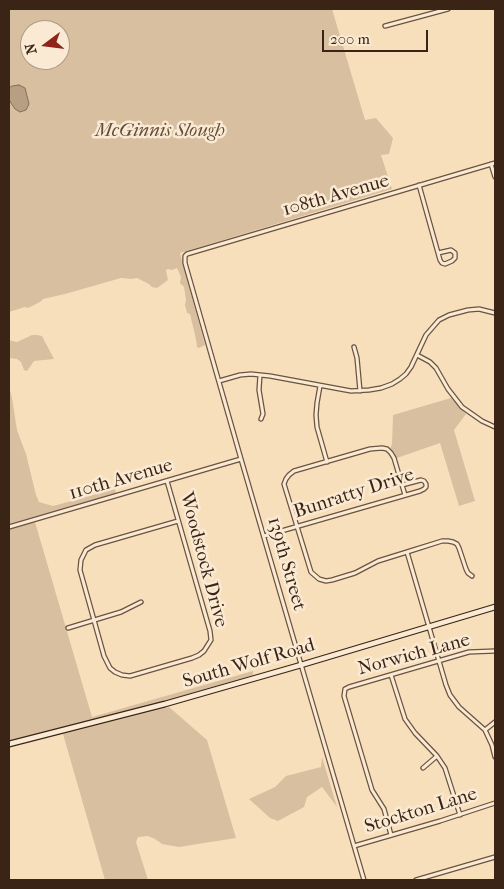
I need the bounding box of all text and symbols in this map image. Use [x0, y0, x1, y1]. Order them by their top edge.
north arrow [20, 20, 70, 70]
scale bar [324, 20, 430, 52]
text: 200 m [330, 30, 370, 48]
text: N [21, 41, 41, 56]
park label: McGinnis Slough [95, 120, 225, 142]
street label: 108th Avenue [280, 170, 392, 222]
street label: 110th Avenue [67, 454, 175, 506]
street label: Bunratty Drive [291, 464, 417, 524]
street label: Woodstock Drive [174, 490, 232, 630]
street label: 139th Street [262, 515, 310, 613]
street label: Norwich Lane [355, 629, 473, 681]
street label: South Wolf Road [180, 634, 318, 694]
street label: Stockton Lane [362, 783, 480, 839]

